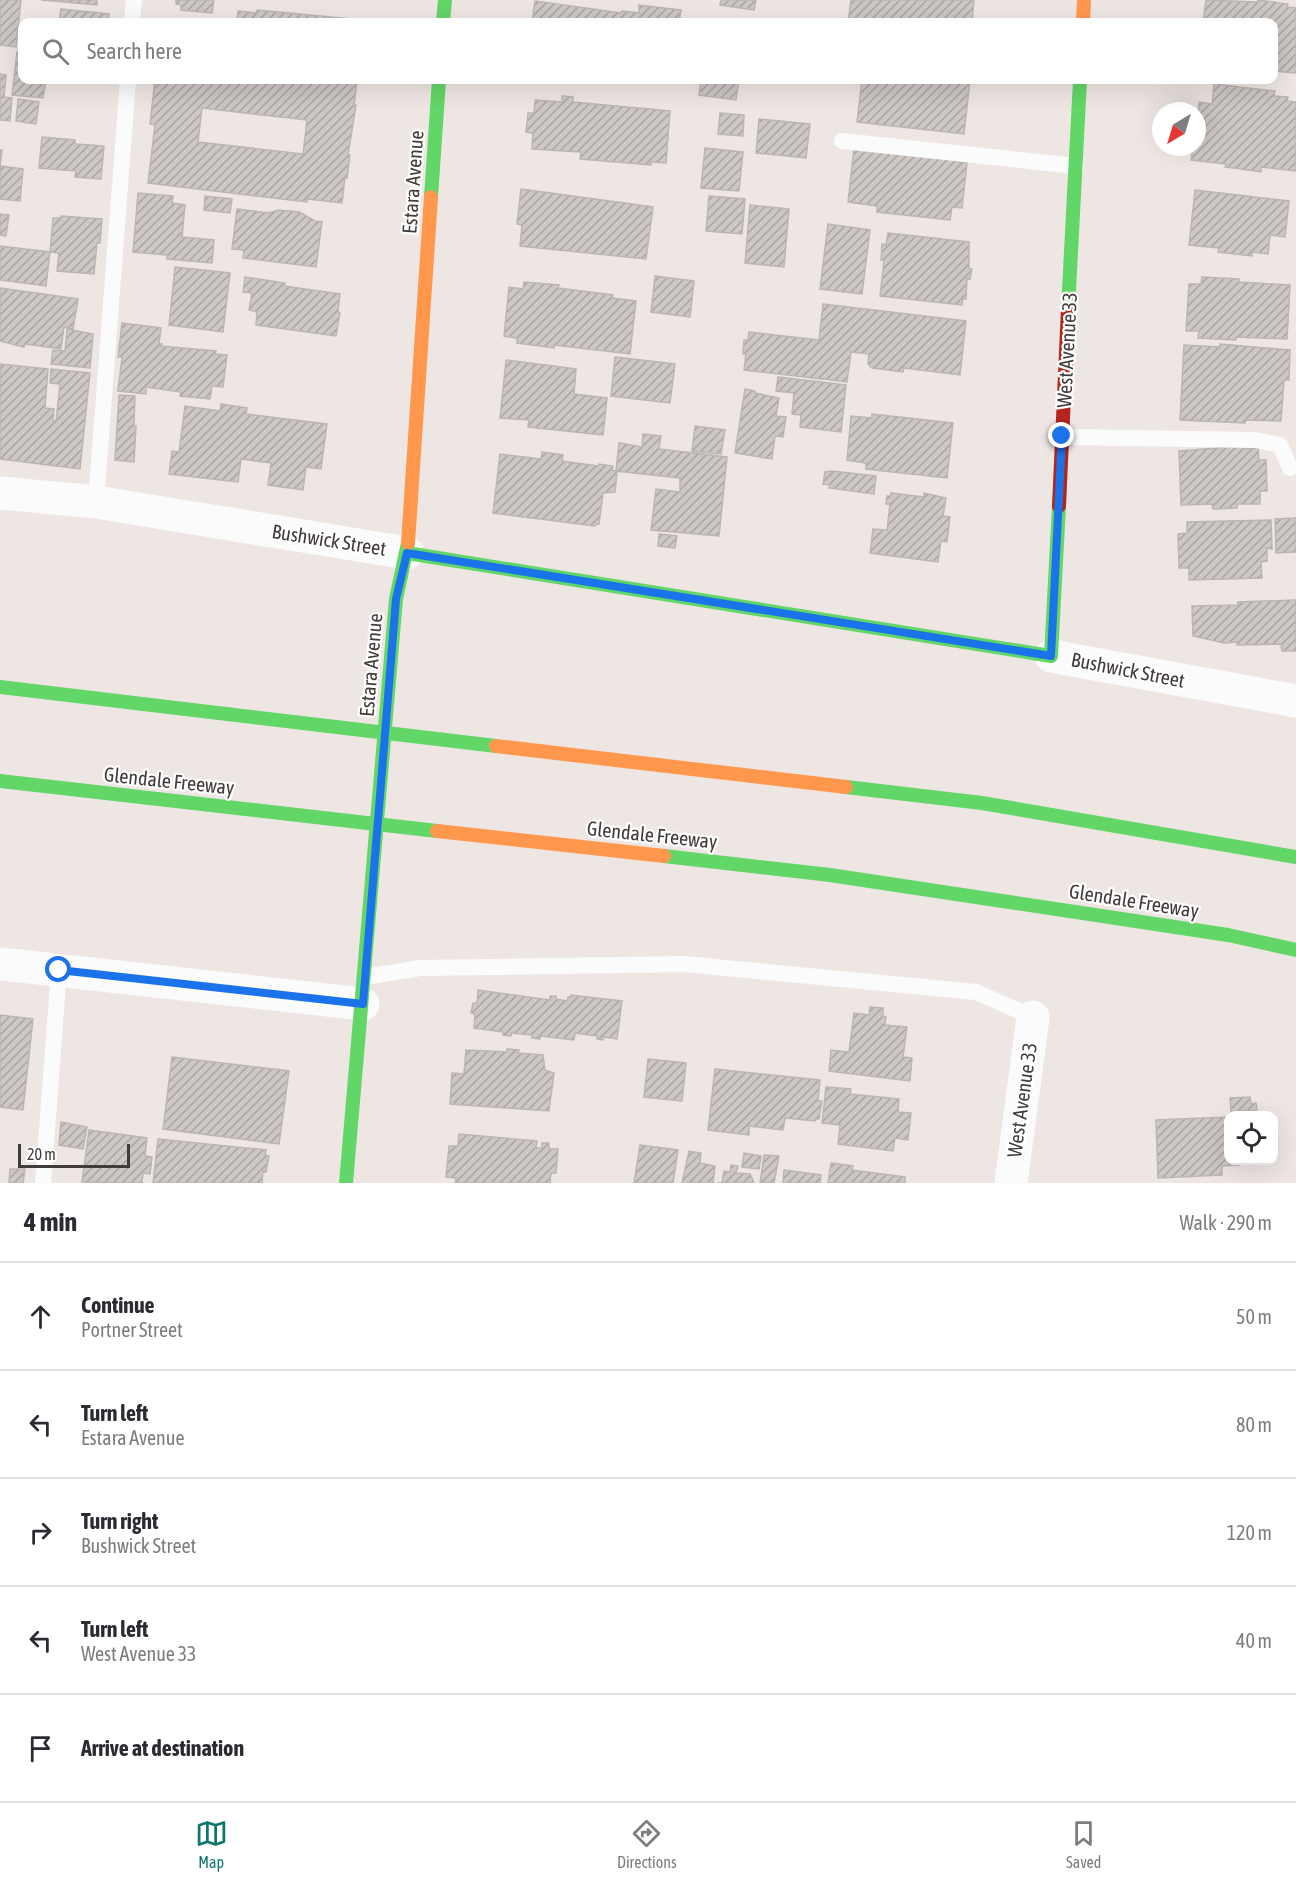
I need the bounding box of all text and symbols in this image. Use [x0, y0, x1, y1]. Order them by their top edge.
search box [18, 18, 1278, 84]
icon: search [39, 35, 72, 68]
text: Search here [87, 38, 182, 64]
north arrow [1152, 102, 1206, 156]
street label: Estara Avenue [397, 130, 428, 234]
street label: West Avenue 33 [1052, 292, 1081, 408]
route end [1048, 422, 1074, 448]
street label: Bushwick Street [270, 519, 388, 560]
street label: Estara Avenue [355, 612, 386, 718]
street label: Bushwick Street [1069, 647, 1187, 692]
street label: Glendale Freeway [103, 762, 235, 799]
street label: Glendale Freeway [586, 816, 718, 853]
street label: Glendale Freeway [1068, 879, 1201, 922]
route start [45, 956, 71, 982]
street label: West Avenue 33 [1002, 1041, 1041, 1159]
map controls [1224, 1111, 1278, 1165]
button: locate [1224, 1111, 1278, 1165]
scale bar [18, 1141, 130, 1168]
text: 20 m [27, 1145, 56, 1163]
text: 4 min [24, 1207, 77, 1237]
text: Walk · 290 m [1180, 1211, 1272, 1234]
text: Continue [81, 1292, 155, 1318]
icon: ahead [24, 1300, 57, 1333]
text: 50 m [1236, 1305, 1272, 1328]
text: Portner Street [81, 1318, 183, 1341]
text: Turn left [81, 1400, 148, 1426]
icon: left [24, 1408, 57, 1441]
text: 80 m [1236, 1413, 1272, 1436]
text: Estara Avenue [81, 1426, 185, 1449]
text: Turn right [81, 1508, 158, 1534]
icon: right [24, 1516, 57, 1549]
text: 120 m [1227, 1521, 1272, 1544]
text: Bushwick Street [81, 1534, 196, 1557]
text: Turn left [81, 1616, 148, 1642]
icon: left [24, 1624, 57, 1657]
text: 40 m [1236, 1629, 1272, 1652]
text: West Avenue 33 [81, 1642, 196, 1665]
icon: arrive [24, 1732, 57, 1765]
text: Arrive at destination [81, 1735, 244, 1761]
tab: Map [195, 1817, 228, 1871]
tab: Directions [617, 1817, 677, 1871]
tab: Saved [1066, 1817, 1101, 1871]

